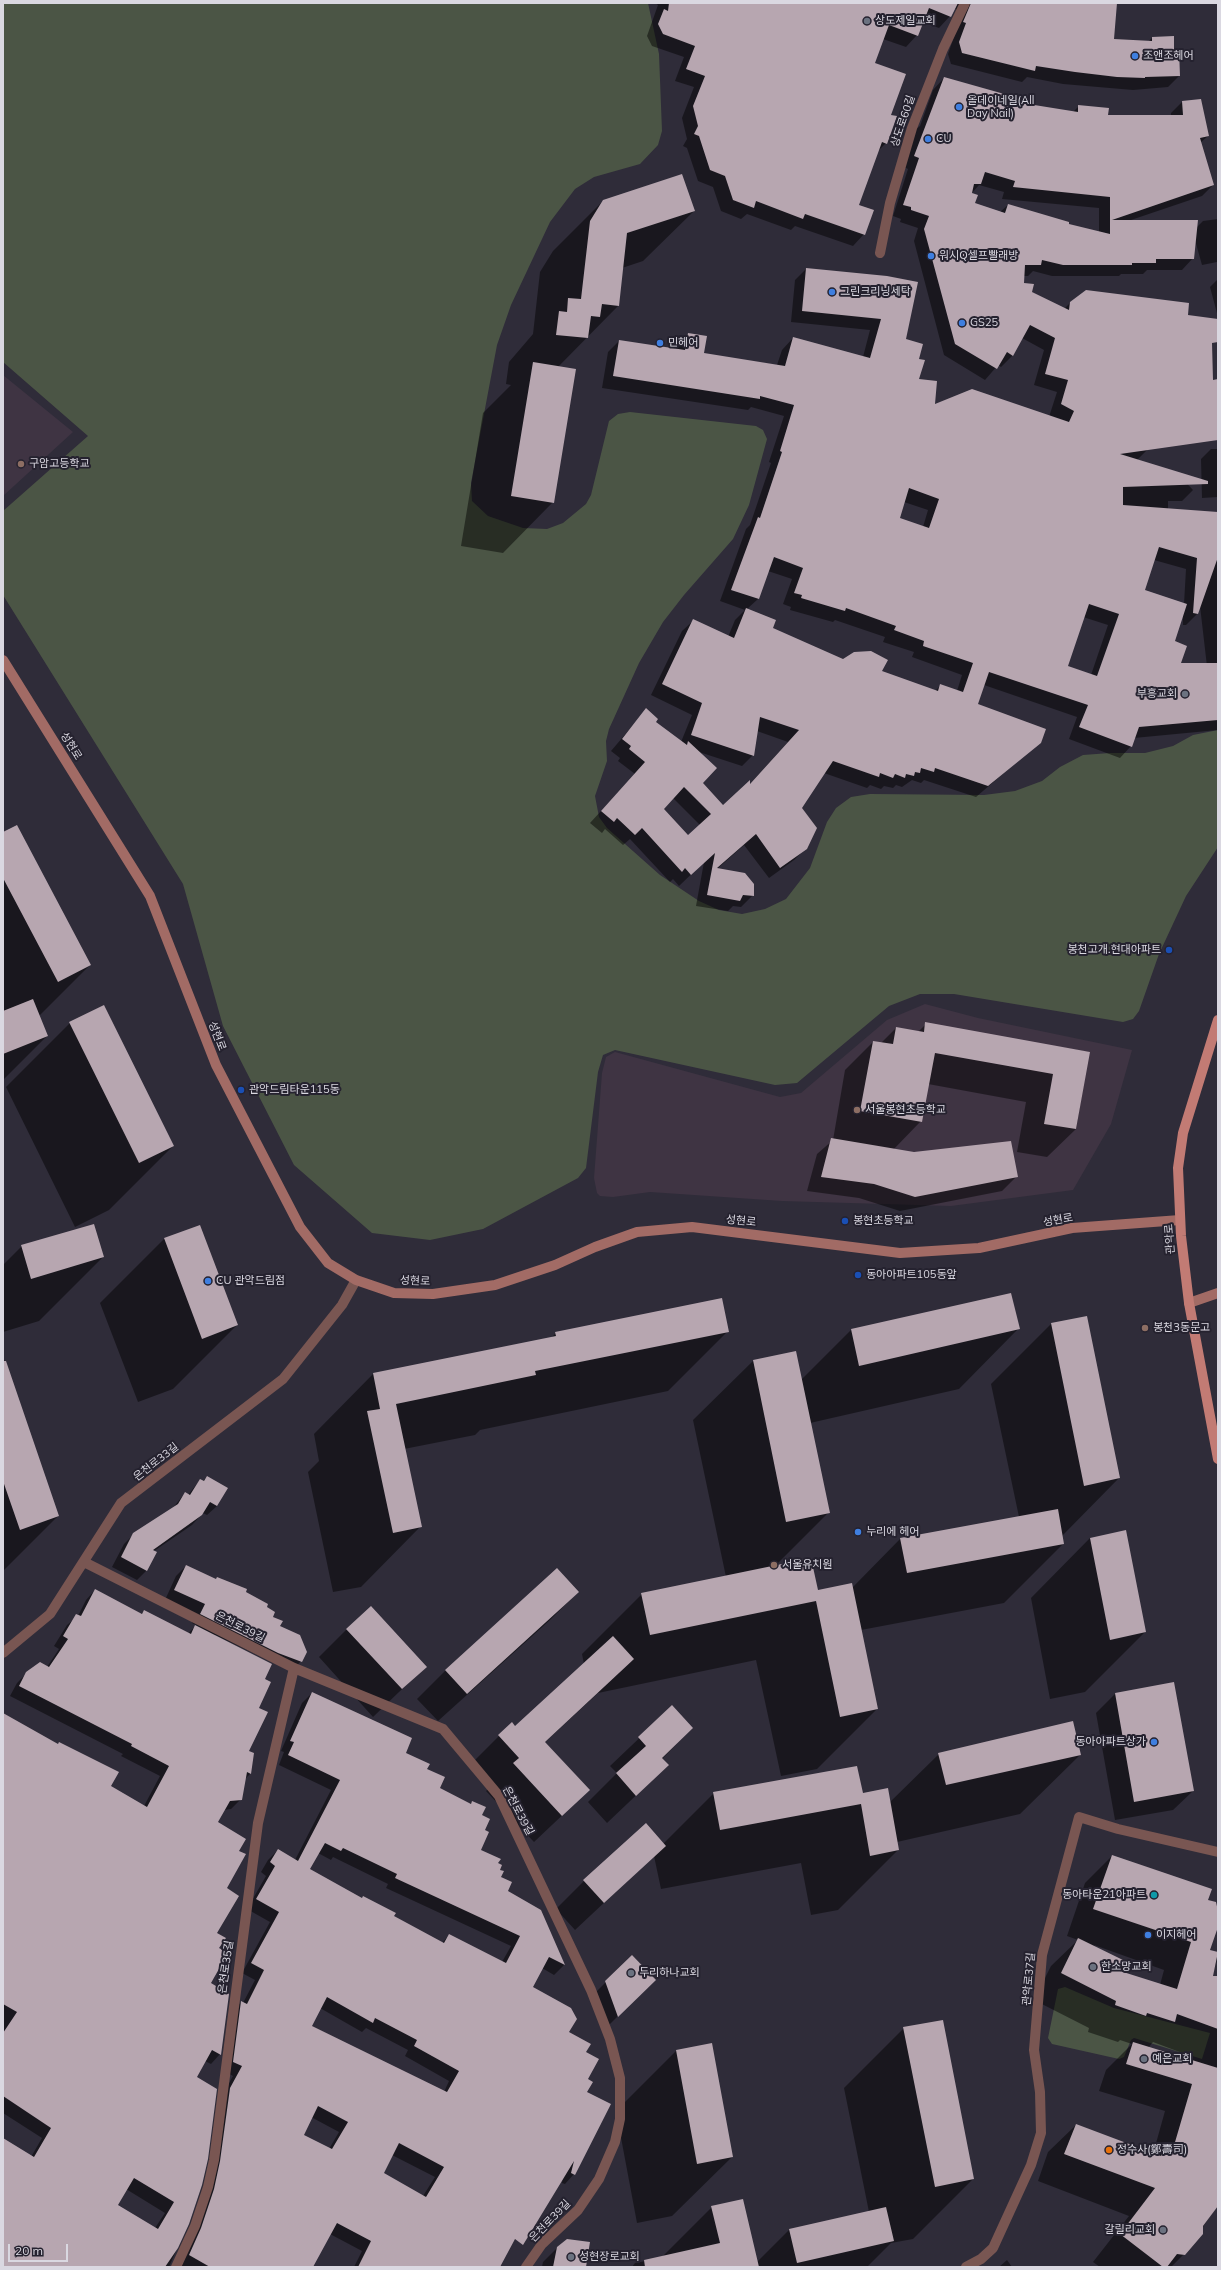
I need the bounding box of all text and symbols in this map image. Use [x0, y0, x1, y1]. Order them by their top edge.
place label: 상도제일교회 [875, 14, 936, 28]
marker: 상도제일교회 [862, 16, 872, 26]
place label: 조앤조헤어 [1143, 49, 1194, 63]
marker: 조앤조헤어 [1130, 51, 1140, 61]
street label: 상도로60길 [888, 93, 918, 149]
place label: 올데이네일(All Day Nail) [967, 94, 1034, 120]
marker: 올데이네일(All Day Nail) [954, 102, 964, 112]
place label: CU [936, 132, 952, 146]
marker: CU [923, 134, 933, 144]
place label: 워시Q셀프빨래방 [939, 249, 1018, 263]
marker: 워시Q셀프빨래방 [926, 251, 936, 261]
place label: 그린크리닝세탁 [840, 285, 911, 299]
marker: 그린크리닝세탁 [827, 287, 837, 297]
place label: GS25 [970, 316, 998, 330]
marker: GS25 [957, 318, 967, 328]
place label: 민헤어 [668, 336, 698, 350]
marker: 민헤어 [655, 338, 665, 348]
place label: 구암고등학교 [29, 457, 90, 471]
marker: 구암고등학교 [16, 459, 26, 469]
place label: 부흥교회 [1137, 687, 1177, 701]
marker: 부흥교회 [1180, 689, 1190, 699]
street label: 성현로 [57, 730, 85, 762]
place label: 봉천고개.현대아파트 [1067, 943, 1161, 957]
marker: 봉천고개.현대아파트 [1164, 945, 1174, 955]
street label: 성현로 [205, 1019, 229, 1053]
place label: 관악드림타운115동 [249, 1083, 340, 1097]
marker: 관악드림타운115동 [236, 1085, 246, 1095]
place label: 서울봉현초등학교 [865, 1103, 946, 1117]
marker: 서울봉현초등학교 [852, 1105, 862, 1115]
street label: 성현로 [1042, 1211, 1074, 1229]
street label: 성현로 [725, 1213, 757, 1229]
place label: 봉현초등학교 [853, 1214, 914, 1228]
marker: 봉현초등학교 [840, 1216, 850, 1226]
street label: 관악로 [1162, 1223, 1178, 1255]
place label: 동아아파트105동앞 [866, 1268, 957, 1282]
marker: 동아아파트105동앞 [853, 1270, 863, 1280]
place label: CU 관악드림점 [216, 1274, 285, 1288]
street label: 성현로 [400, 1274, 430, 1288]
marker: CU 관악드림점 [203, 1276, 213, 1286]
place label: 봉천3동문고 [1153, 1321, 1210, 1335]
marker: 봉천3동문고 [1140, 1323, 1150, 1333]
street label: 은천로33길 [131, 1440, 181, 1484]
place label: 누리에 헤어 [866, 1525, 919, 1539]
marker: 누리에 헤어 [853, 1527, 863, 1537]
place label: 서울유치원 [782, 1558, 833, 1572]
marker: 서울유치원 [769, 1560, 779, 1570]
street label: 은천로39길 [213, 1609, 267, 1645]
place label: 동아아파트상가 [1075, 1735, 1146, 1749]
marker: 동아아파트상가 [1149, 1737, 1159, 1747]
street label: 은천로39길 [500, 1784, 536, 1838]
place label: 동아타운21아파트 [1062, 1888, 1146, 1902]
marker: 동아타운21아파트 [1149, 1890, 1159, 1900]
place label: 이지헤어 [1156, 1928, 1196, 1942]
marker: 이지헤어 [1143, 1930, 1153, 1940]
street label: 은천로35길 [216, 1940, 236, 1994]
street label: 관악로37길 [1020, 1952, 1038, 2006]
place label: 한소망교회 [1101, 1960, 1152, 1974]
marker: 한소망교회 [1088, 1962, 1098, 1972]
place label: 두리하나교회 [639, 1966, 700, 1980]
marker: 두리하나교회 [626, 1968, 636, 1978]
place label: 예은교회 [1152, 2052, 1192, 2066]
marker: 예은교회 [1139, 2054, 1149, 2064]
place label: 정수사(鄭壽司) [1117, 2143, 1187, 2157]
marker: 정수사(鄭壽司) [1104, 2145, 1114, 2155]
street label: 은천로39길 [527, 2197, 573, 2245]
place label: 갈릴리교회 [1104, 2223, 1155, 2237]
marker: 갈릴리교회 [1158, 2225, 1168, 2235]
scale bar [10, 2236, 70, 2262]
text: 20 m [15, 2243, 43, 2258]
place label: 성현장로교회 [579, 2250, 640, 2264]
marker: 성현장로교회 [566, 2252, 576, 2262]

